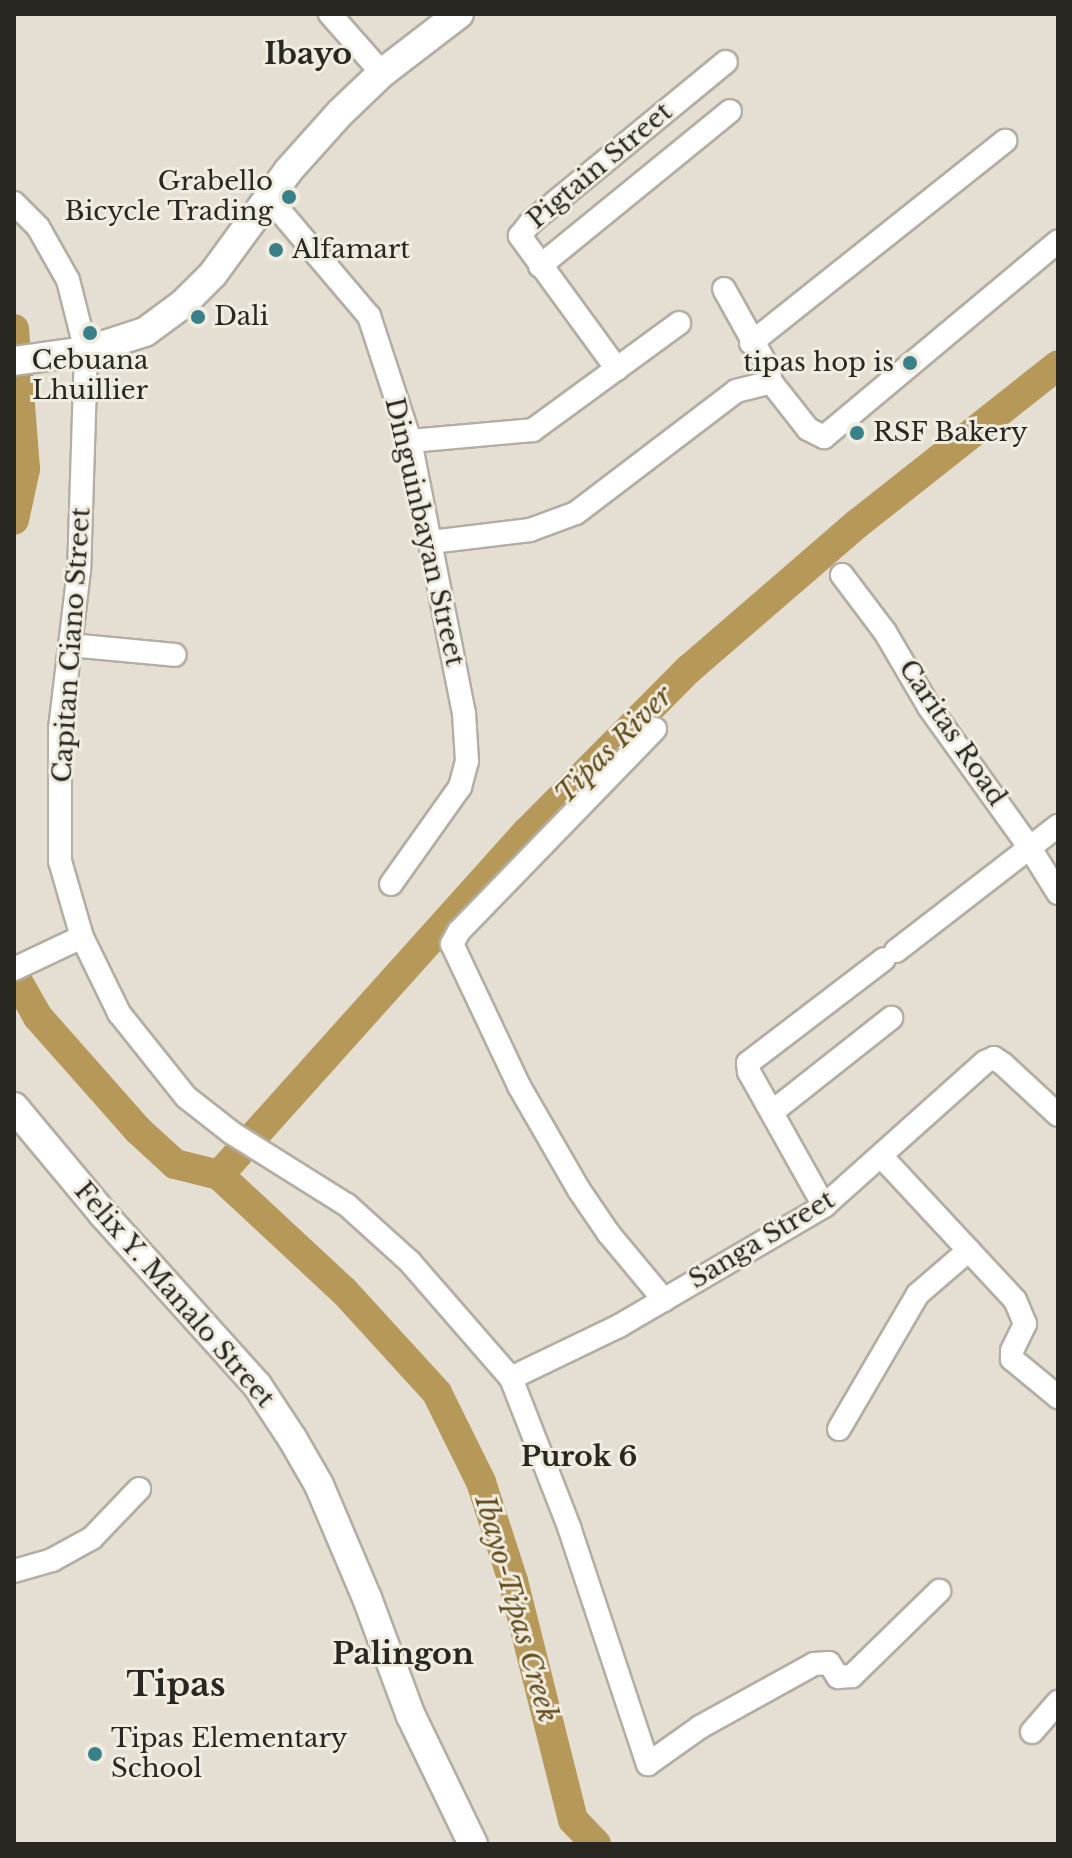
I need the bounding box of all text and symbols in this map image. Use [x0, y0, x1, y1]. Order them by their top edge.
district label: Ibayo [264, 36, 352, 72]
street label: Pigtain Street [521, 97, 679, 235]
place label: Grabello Bicycle Trading [64, 166, 273, 228]
marker: Grabello Bicycle Trading [280, 188, 298, 206]
place label: Alfamart [292, 234, 410, 266]
marker: Alfamart [267, 241, 285, 259]
place label: Dali [214, 301, 269, 333]
marker: Dali [189, 308, 207, 326]
marker: Cebuana Lhuillier [81, 324, 99, 342]
place label: Cebuana Lhuillier [32, 345, 148, 406]
place label: tipas hop is [743, 347, 894, 379]
marker: tipas hop is [901, 354, 919, 372]
street label: Dinguinbayan Street [378, 395, 470, 669]
place label: RSF Bakery [873, 417, 1028, 449]
marker: RSF Bakery [848, 424, 866, 442]
street label: Capitan Ciano Street [47, 506, 97, 784]
street label: Caritas Road [892, 654, 1012, 812]
water label: Tipas River [548, 679, 680, 811]
street label: Felix Y. Manalo Street [67, 1175, 281, 1415]
street label: Sanga Street [683, 1184, 841, 1296]
district label: Purok 6 [520, 1440, 638, 1474]
water label: Ibayo-Tipas Creek [468, 1492, 564, 1726]
district label: Palingon [332, 1636, 474, 1672]
district label: Tipas [126, 1665, 226, 1705]
place label: Tipas Elementary School [111, 1723, 347, 1784]
marker: Tipas Elementary School [86, 1745, 104, 1763]

